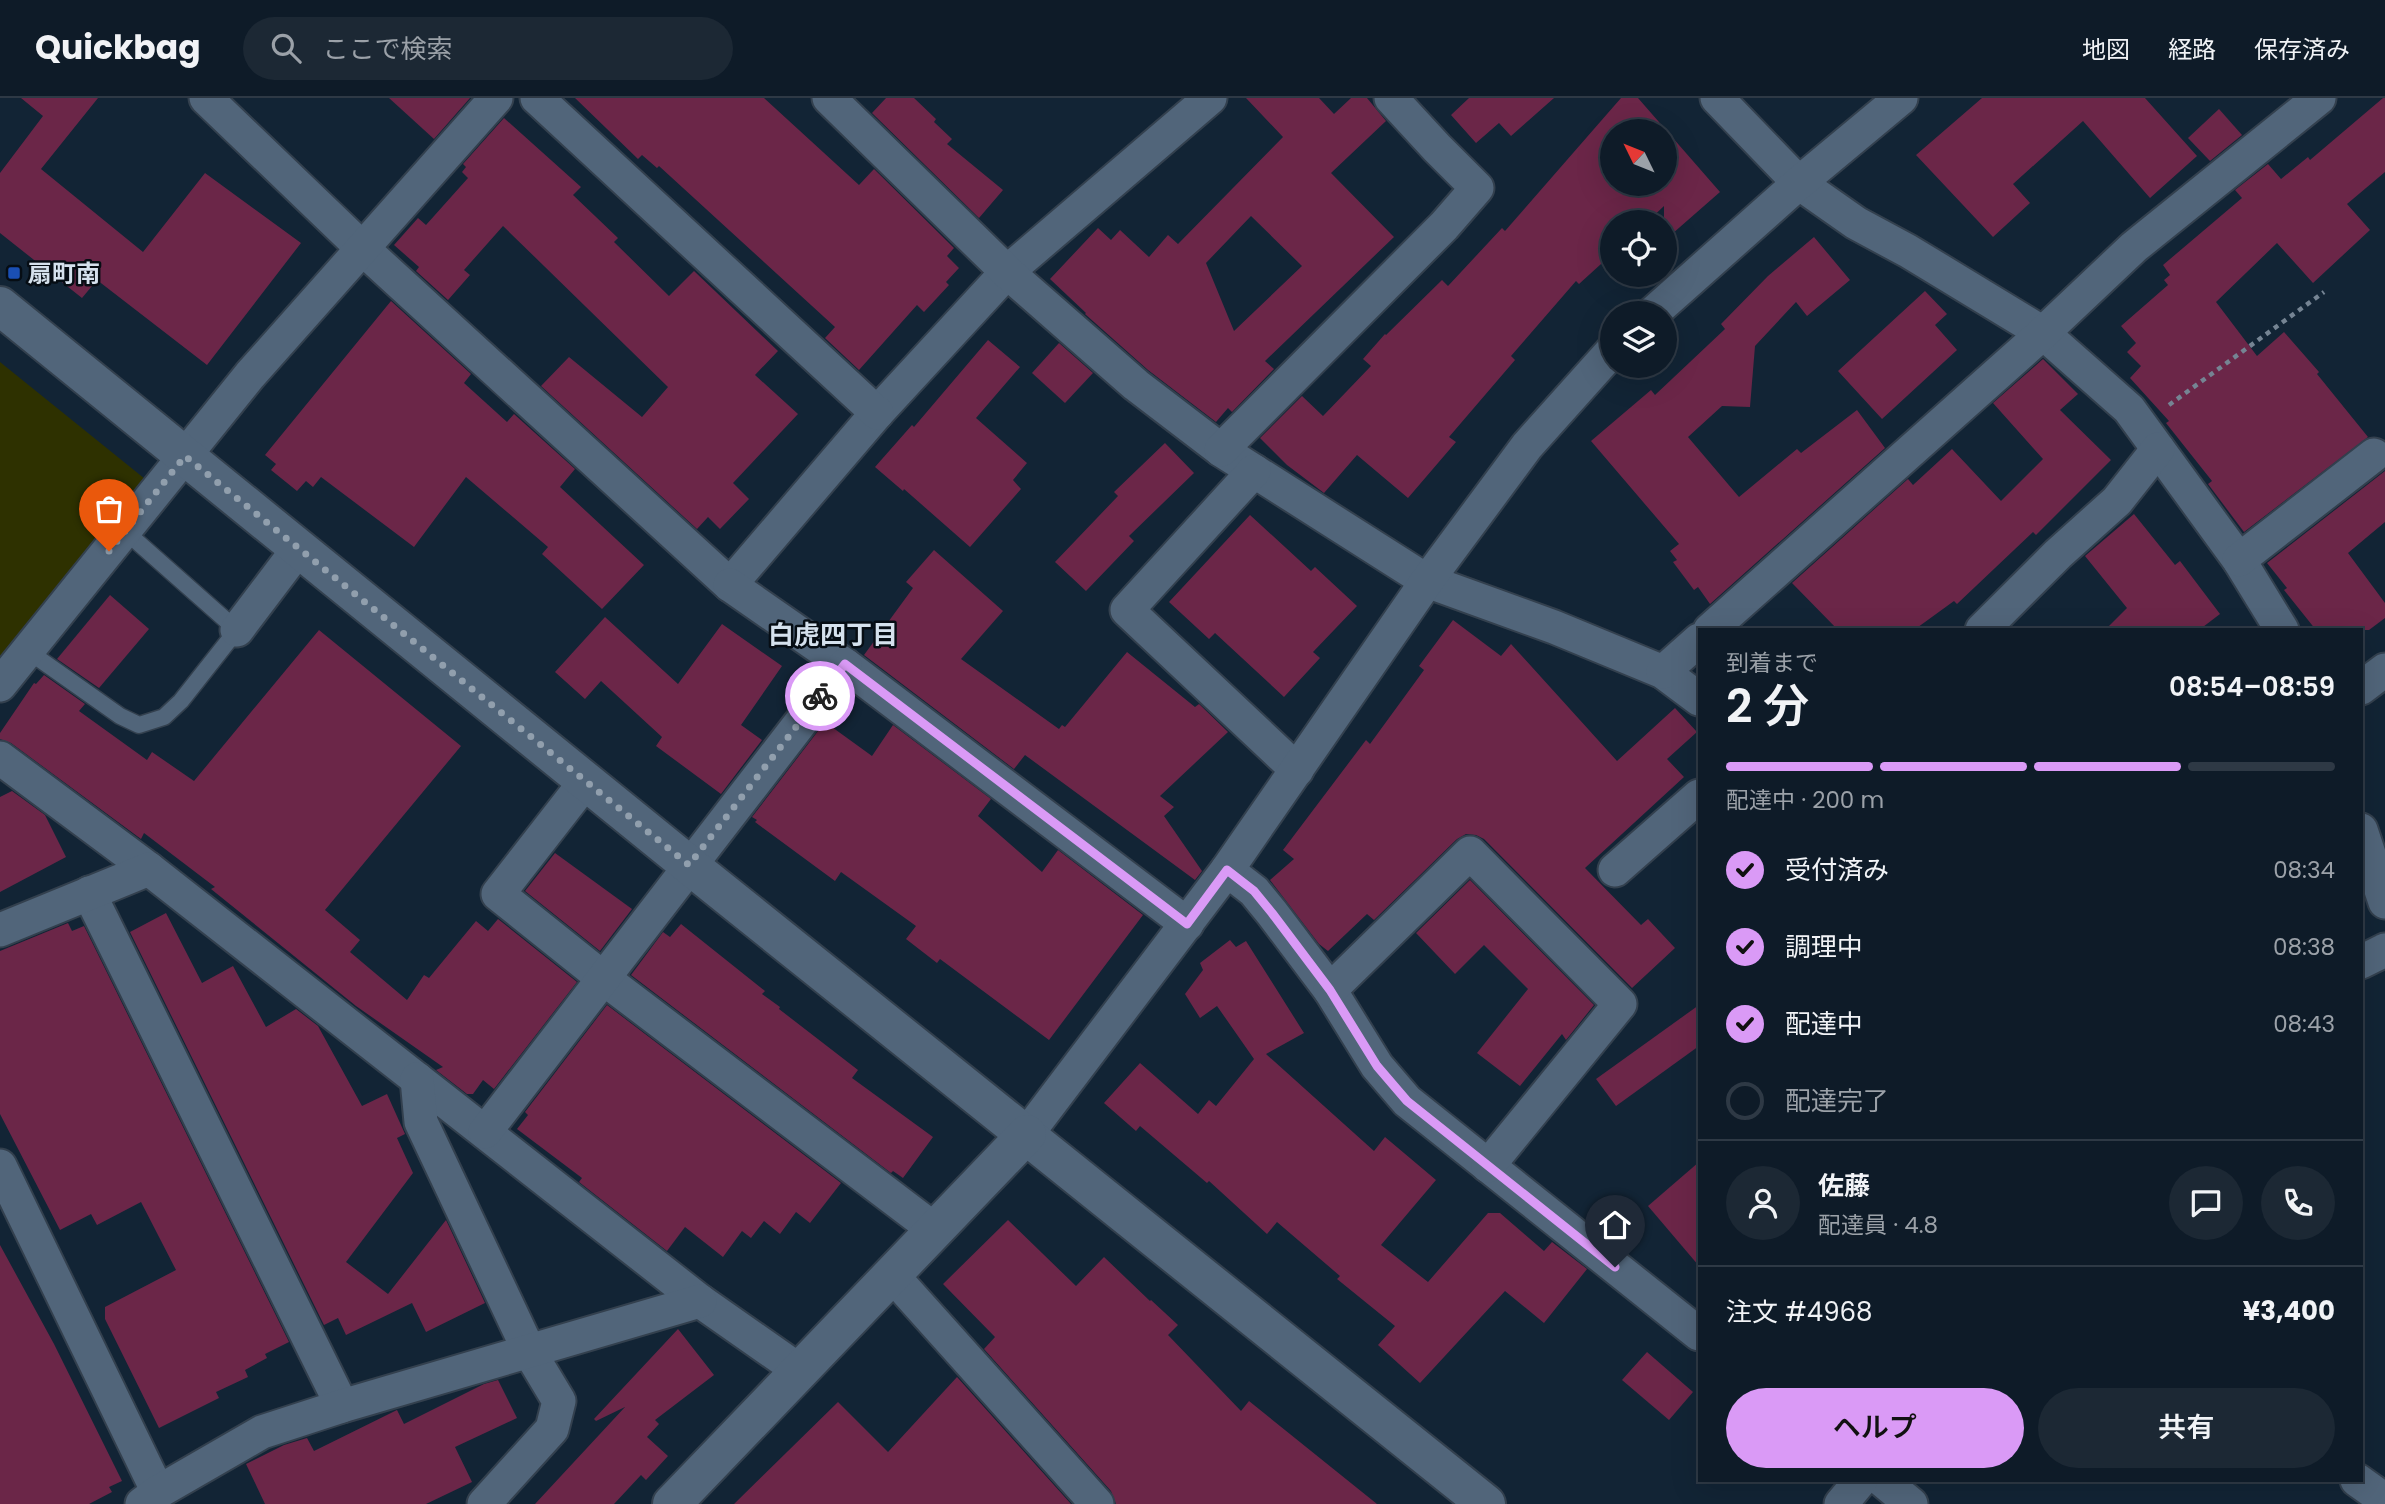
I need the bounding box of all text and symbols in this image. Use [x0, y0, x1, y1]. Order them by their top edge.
search box [243, 17, 733, 80]
text: Quickbag [35, 24, 201, 71]
icon: search [267, 29, 305, 67]
text: ここで検索 [323, 31, 453, 67]
text: 地図 [2082, 33, 2130, 66]
text: 経路 [2168, 33, 2216, 66]
text: 保存済み [2254, 33, 2350, 66]
north arrow [1600, 119, 1676, 196]
map controls [1600, 119, 1677, 378]
button: locate [1600, 210, 1677, 287]
place label: 扇町南 [28, 257, 100, 290]
marker: 扇町南 [6, 265, 22, 281]
button: layers [1600, 301, 1677, 378]
pin [79, 479, 139, 551]
icon: bag [90, 490, 128, 528]
district label: 白虎四丁目 [768, 617, 898, 653]
text: 到着まで [1726, 647, 1818, 679]
courier [785, 661, 855, 731]
text: 08:54–08:59 [2169, 669, 2335, 705]
text: 2 分 [1726, 674, 1809, 738]
icon: bike [801, 677, 839, 715]
text: 配達中 · 200 m [1726, 784, 1884, 816]
icon: check [1726, 851, 1764, 889]
text: 受付済み [1785, 852, 1889, 888]
text: 08:34 [2273, 854, 2335, 886]
icon: check [1726, 928, 1764, 966]
text: 調理中 [1785, 929, 1863, 965]
text: 08:38 [2273, 931, 2335, 963]
icon: check [1726, 1005, 1764, 1043]
text: 配達中 [1785, 1006, 1863, 1042]
text: 08:43 [2273, 1008, 2335, 1040]
text: 配達完了 [1785, 1083, 1889, 1119]
button: person [1726, 1166, 1800, 1240]
button: chat [2169, 1166, 2243, 1240]
button: phone [2261, 1166, 2335, 1240]
text: 佐藤 [1818, 1168, 1870, 1204]
pin [1585, 1195, 1645, 1267]
icon: home [1596, 1206, 1634, 1244]
text: 配達員 · 4.8 [1818, 1209, 1938, 1241]
text: ¥3,400 [2243, 1293, 2335, 1329]
text: 注文 #4968 [1726, 1294, 1872, 1330]
button: ヘルプ [1726, 1388, 2024, 1468]
button: 共有 [2038, 1388, 2335, 1468]

